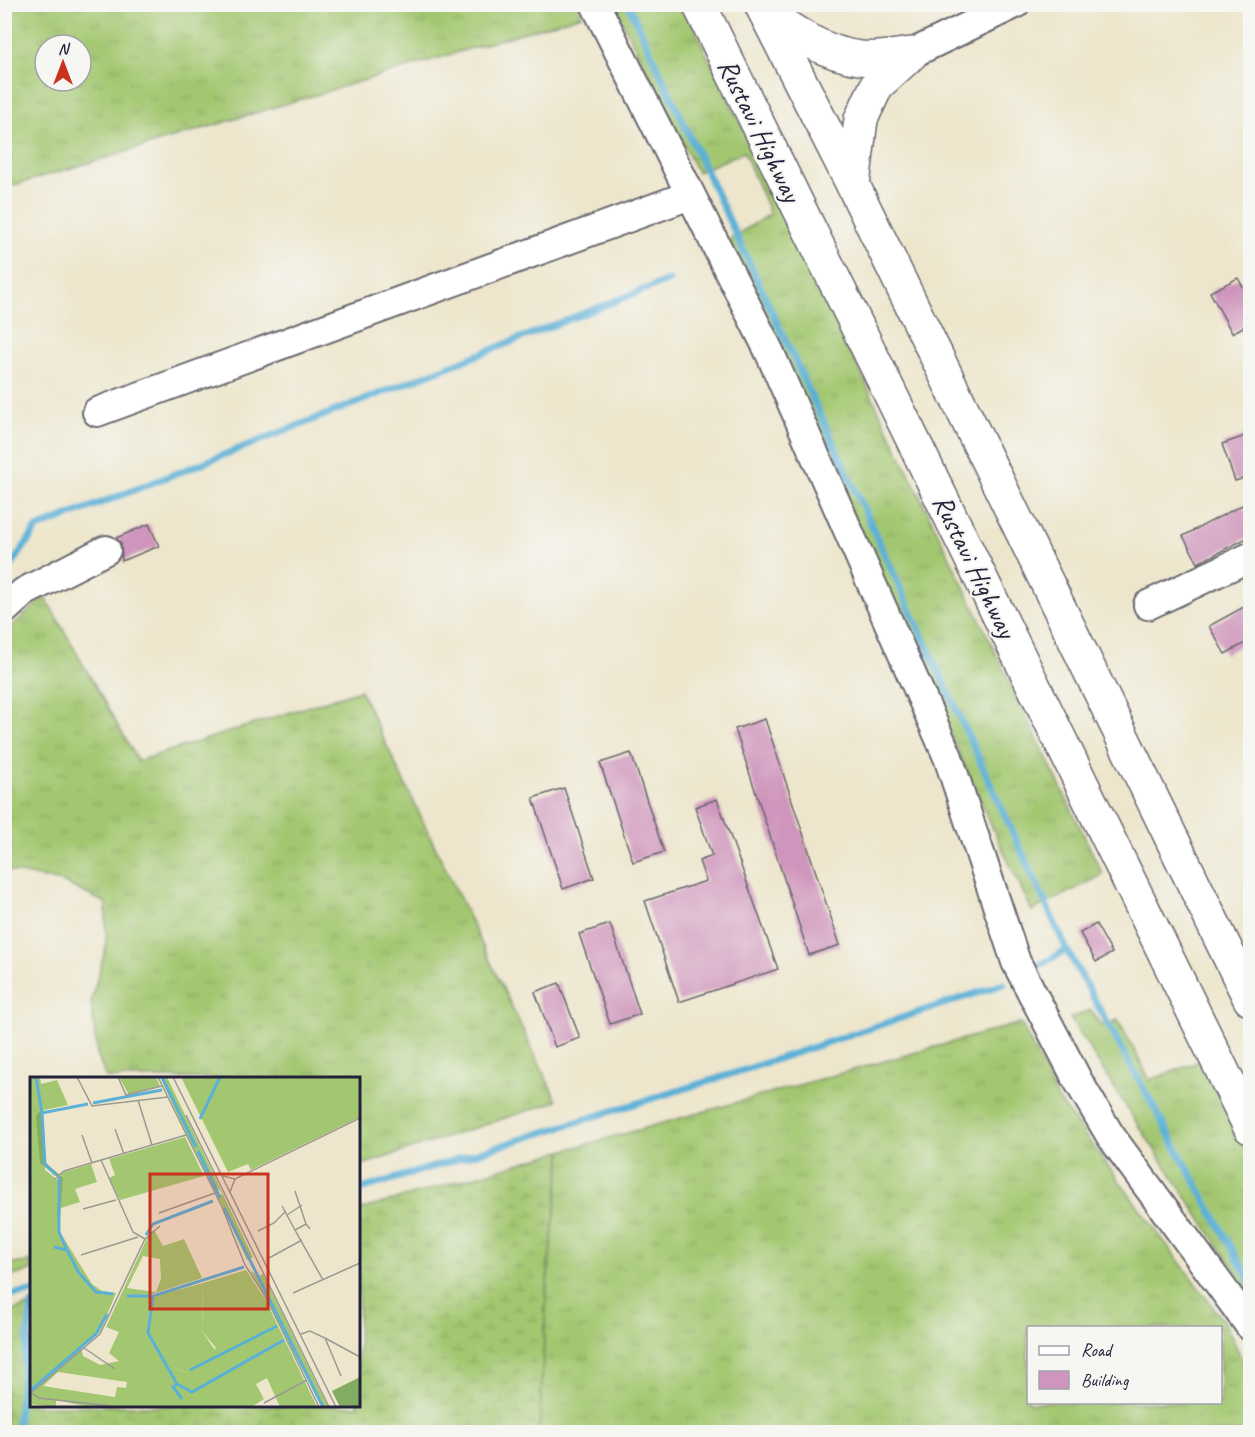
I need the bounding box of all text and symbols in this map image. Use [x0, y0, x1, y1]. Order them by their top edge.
north arrow [33, 33, 93, 93]
text: N [58, 39, 71, 59]
street label: Rustavi Highway [710, 53, 811, 210]
street label: Rustavi Highway [925, 489, 1026, 646]
inset map [30, 1077, 360, 1407]
legend [1027, 1326, 1222, 1404]
text: Road [1081, 1339, 1114, 1361]
text: Building [1081, 1369, 1130, 1391]

